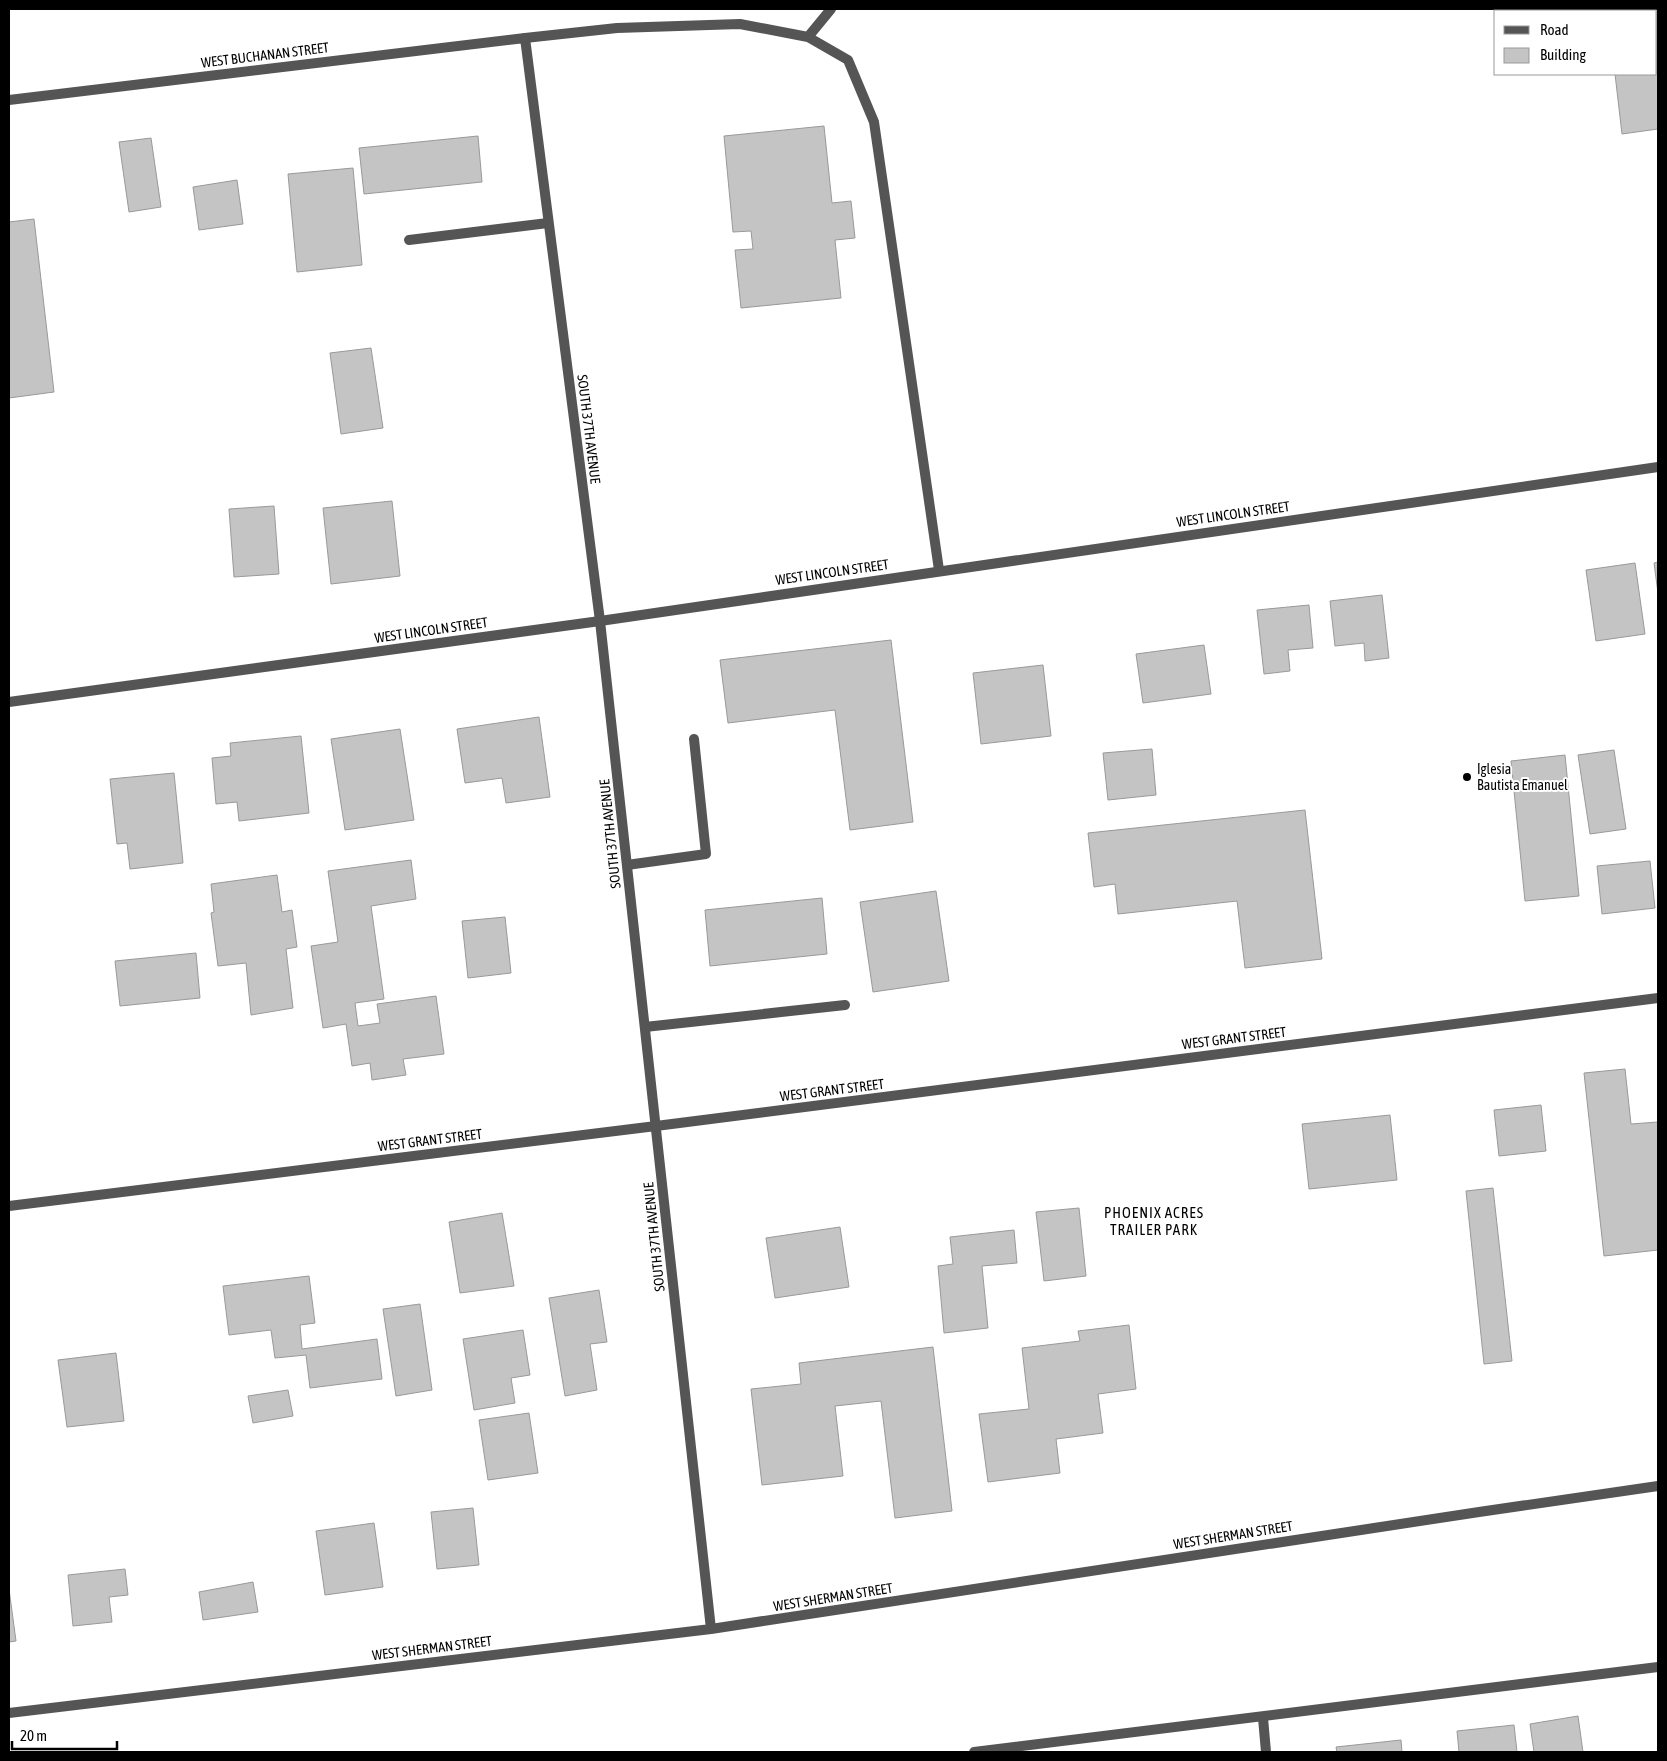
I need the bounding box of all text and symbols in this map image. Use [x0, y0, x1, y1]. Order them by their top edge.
legend [1494, 10, 1657, 75]
text: Road [1540, 21, 1569, 38]
street label: WEST BUCHANAN STREET [200, 39, 330, 71]
text: Building [1540, 46, 1586, 63]
street label: SOUTH 37TH AVENUE [574, 374, 604, 484]
street label: WEST LINCOLN STREET [1175, 498, 1291, 530]
street label: WEST LINCOLN STREET [774, 556, 890, 588]
street label: WEST LINCOLN STREET [373, 614, 489, 646]
place label: Iglesia Bautista Emanuel [1477, 761, 1568, 793]
marker: Iglesia Bautista Emanuel [1461, 771, 1473, 783]
street label: SOUTH 37TH AVENUE [596, 779, 624, 889]
street label: WEST GRANT STREET [1181, 1024, 1287, 1052]
street label: WEST GRANT STREET [779, 1076, 885, 1104]
street label: WEST GRANT STREET [377, 1126, 483, 1154]
street label: SOUTH 37TH AVENUE [640, 1182, 668, 1292]
district label: PHOENIX ACRES TRAILER PARK [1104, 1204, 1204, 1238]
street label: WEST SHERMAN STREET [1172, 1518, 1294, 1552]
street label: WEST SHERMAN STREET [772, 1580, 894, 1614]
street label: WEST SHERMAN STREET [371, 1633, 493, 1663]
scale bar [12, 1718, 118, 1750]
text: 20 m [20, 1727, 47, 1744]

